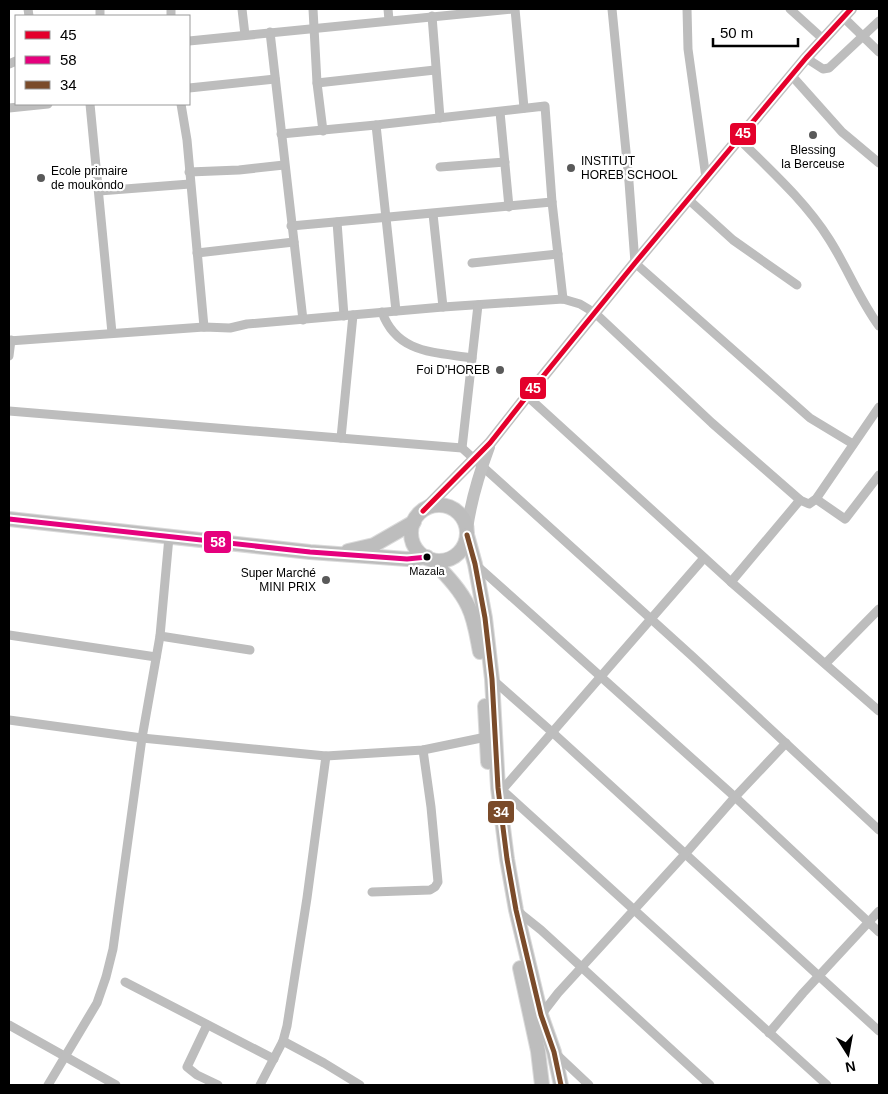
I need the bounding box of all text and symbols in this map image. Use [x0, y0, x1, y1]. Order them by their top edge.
legend [15, 15, 190, 105]
scale bar [713, 15, 798, 47]
text: 50 m [720, 24, 753, 41]
text: 45 [60, 26, 77, 43]
text: 58 [60, 51, 77, 68]
text: 34 [60, 76, 77, 93]
line badge: 45 [729, 122, 757, 146]
text: 45 [735, 125, 751, 141]
marker: Blessing la Berceuse [807, 129, 819, 141]
place label: Blessing la Berceuse [781, 143, 845, 171]
place label: INSTITUT HOREB SCHOOL [581, 154, 678, 182]
marker: INSTITUT HOREB SCHOOL [565, 162, 577, 174]
place label: Ecole primaire de moukondo [51, 164, 128, 192]
marker: Ecole primaire de moukondo [35, 172, 47, 184]
place label: Foi D'HOREB [416, 363, 490, 377]
marker: Foi D'HOREB [494, 364, 506, 376]
line badge: 45 [519, 376, 547, 400]
text: 45 [525, 380, 541, 396]
line badge: 58 [203, 530, 232, 554]
text: 58 [210, 534, 226, 550]
marker: Mazala [422, 552, 432, 562]
place label: Mazala [409, 565, 446, 577]
place label: Super Marché MINI PRIX [241, 566, 316, 594]
marker: Super Marché MINI PRIX [320, 574, 332, 586]
line badge: 34 [487, 800, 515, 824]
text: 34 [493, 804, 509, 820]
north arrow [823, 1029, 873, 1079]
text: N [844, 1058, 857, 1076]

